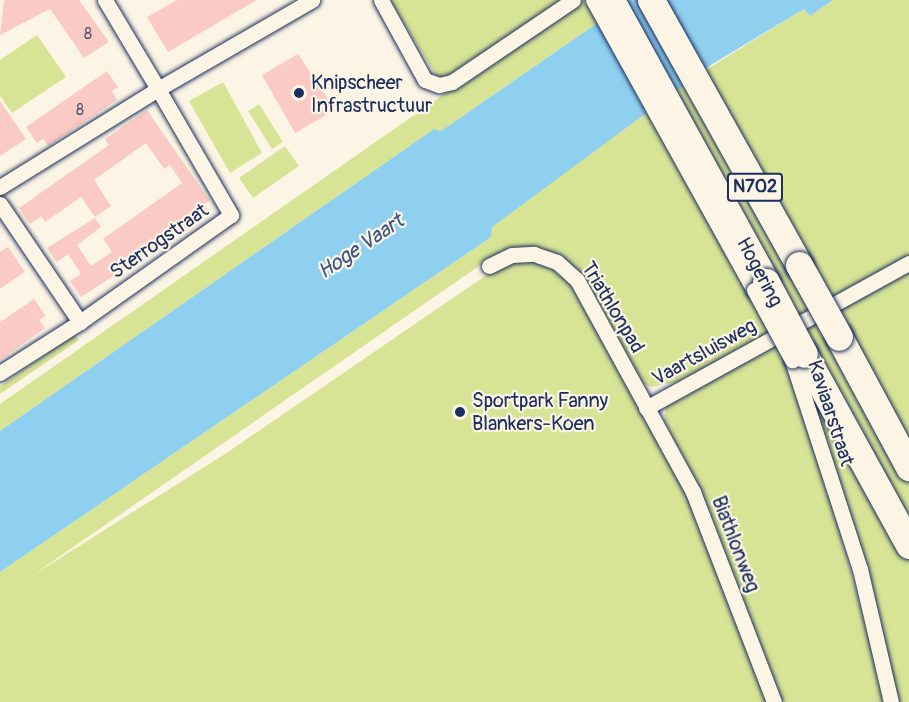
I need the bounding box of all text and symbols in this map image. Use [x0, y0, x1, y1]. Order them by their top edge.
house number: 8 [84, 24, 92, 44]
place label: Knipscheer Infrastructuur [311, 70, 432, 117]
marker: Knipscheer Infrastructuur [292, 86, 306, 100]
house number: 8 [76, 100, 84, 120]
road number: N702 [726, 172, 783, 202]
street label: Sterrogstraat [105, 198, 213, 284]
water label: Hoge Vaart [313, 209, 409, 285]
street label: Hogering [732, 233, 788, 311]
street label: Triathlonpad [576, 257, 650, 357]
street label: Vaartsluisweg [648, 314, 760, 390]
street label: Kaviaarstraat [803, 357, 859, 469]
place label: Sportpark Fanny Blankers-Koen [472, 388, 608, 435]
marker: Sportpark Fanny Blankers-Koen [453, 405, 467, 419]
street label: Biathlonweg [707, 493, 765, 595]

